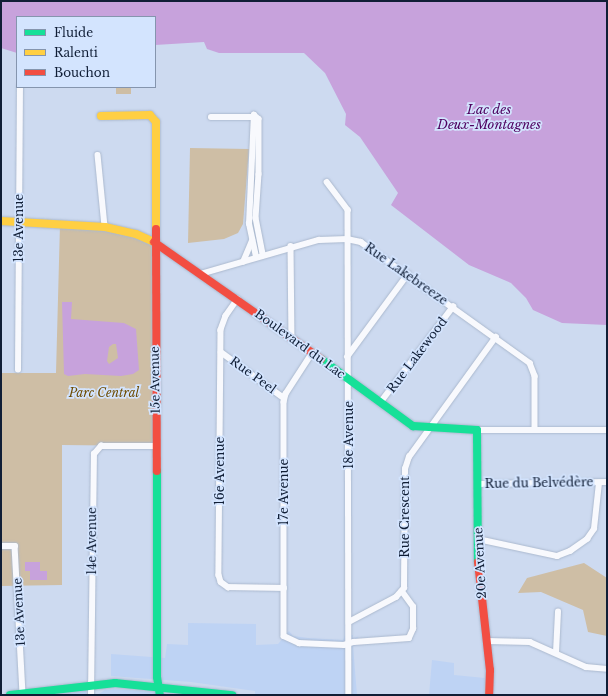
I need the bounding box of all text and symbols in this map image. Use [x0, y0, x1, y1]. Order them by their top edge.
legend [16, 16, 156, 88]
text: Fluide [54, 25, 93, 40]
text: Ralenti [54, 45, 98, 60]
text: Bouchon [54, 65, 110, 80]
water label: Lac des Deux-Montagnes [437, 103, 541, 134]
street label: 13e Avenue [12, 194, 26, 262]
street label: Rue Lakebreeze [362, 240, 450, 308]
street label: Boulevard du Lac [252, 306, 348, 382]
street label: Rue Lakewood [384, 314, 450, 396]
street label: 15e Avenue [147, 346, 163, 414]
street label: Rue Peel [227, 353, 279, 397]
park label: Parc Central [69, 386, 139, 400]
street label: 18e Avenue [342, 401, 356, 469]
street label: 16e Avenue [213, 436, 227, 506]
street label: 17e Avenue [277, 458, 291, 526]
street label: Rue du Belvédère [485, 475, 593, 491]
street label: Rue Crescent [398, 476, 412, 558]
street label: 14e Avenue [85, 507, 99, 575]
street label: 20e Avenue [471, 527, 489, 599]
street label: 13e Avenue [10, 577, 28, 647]

